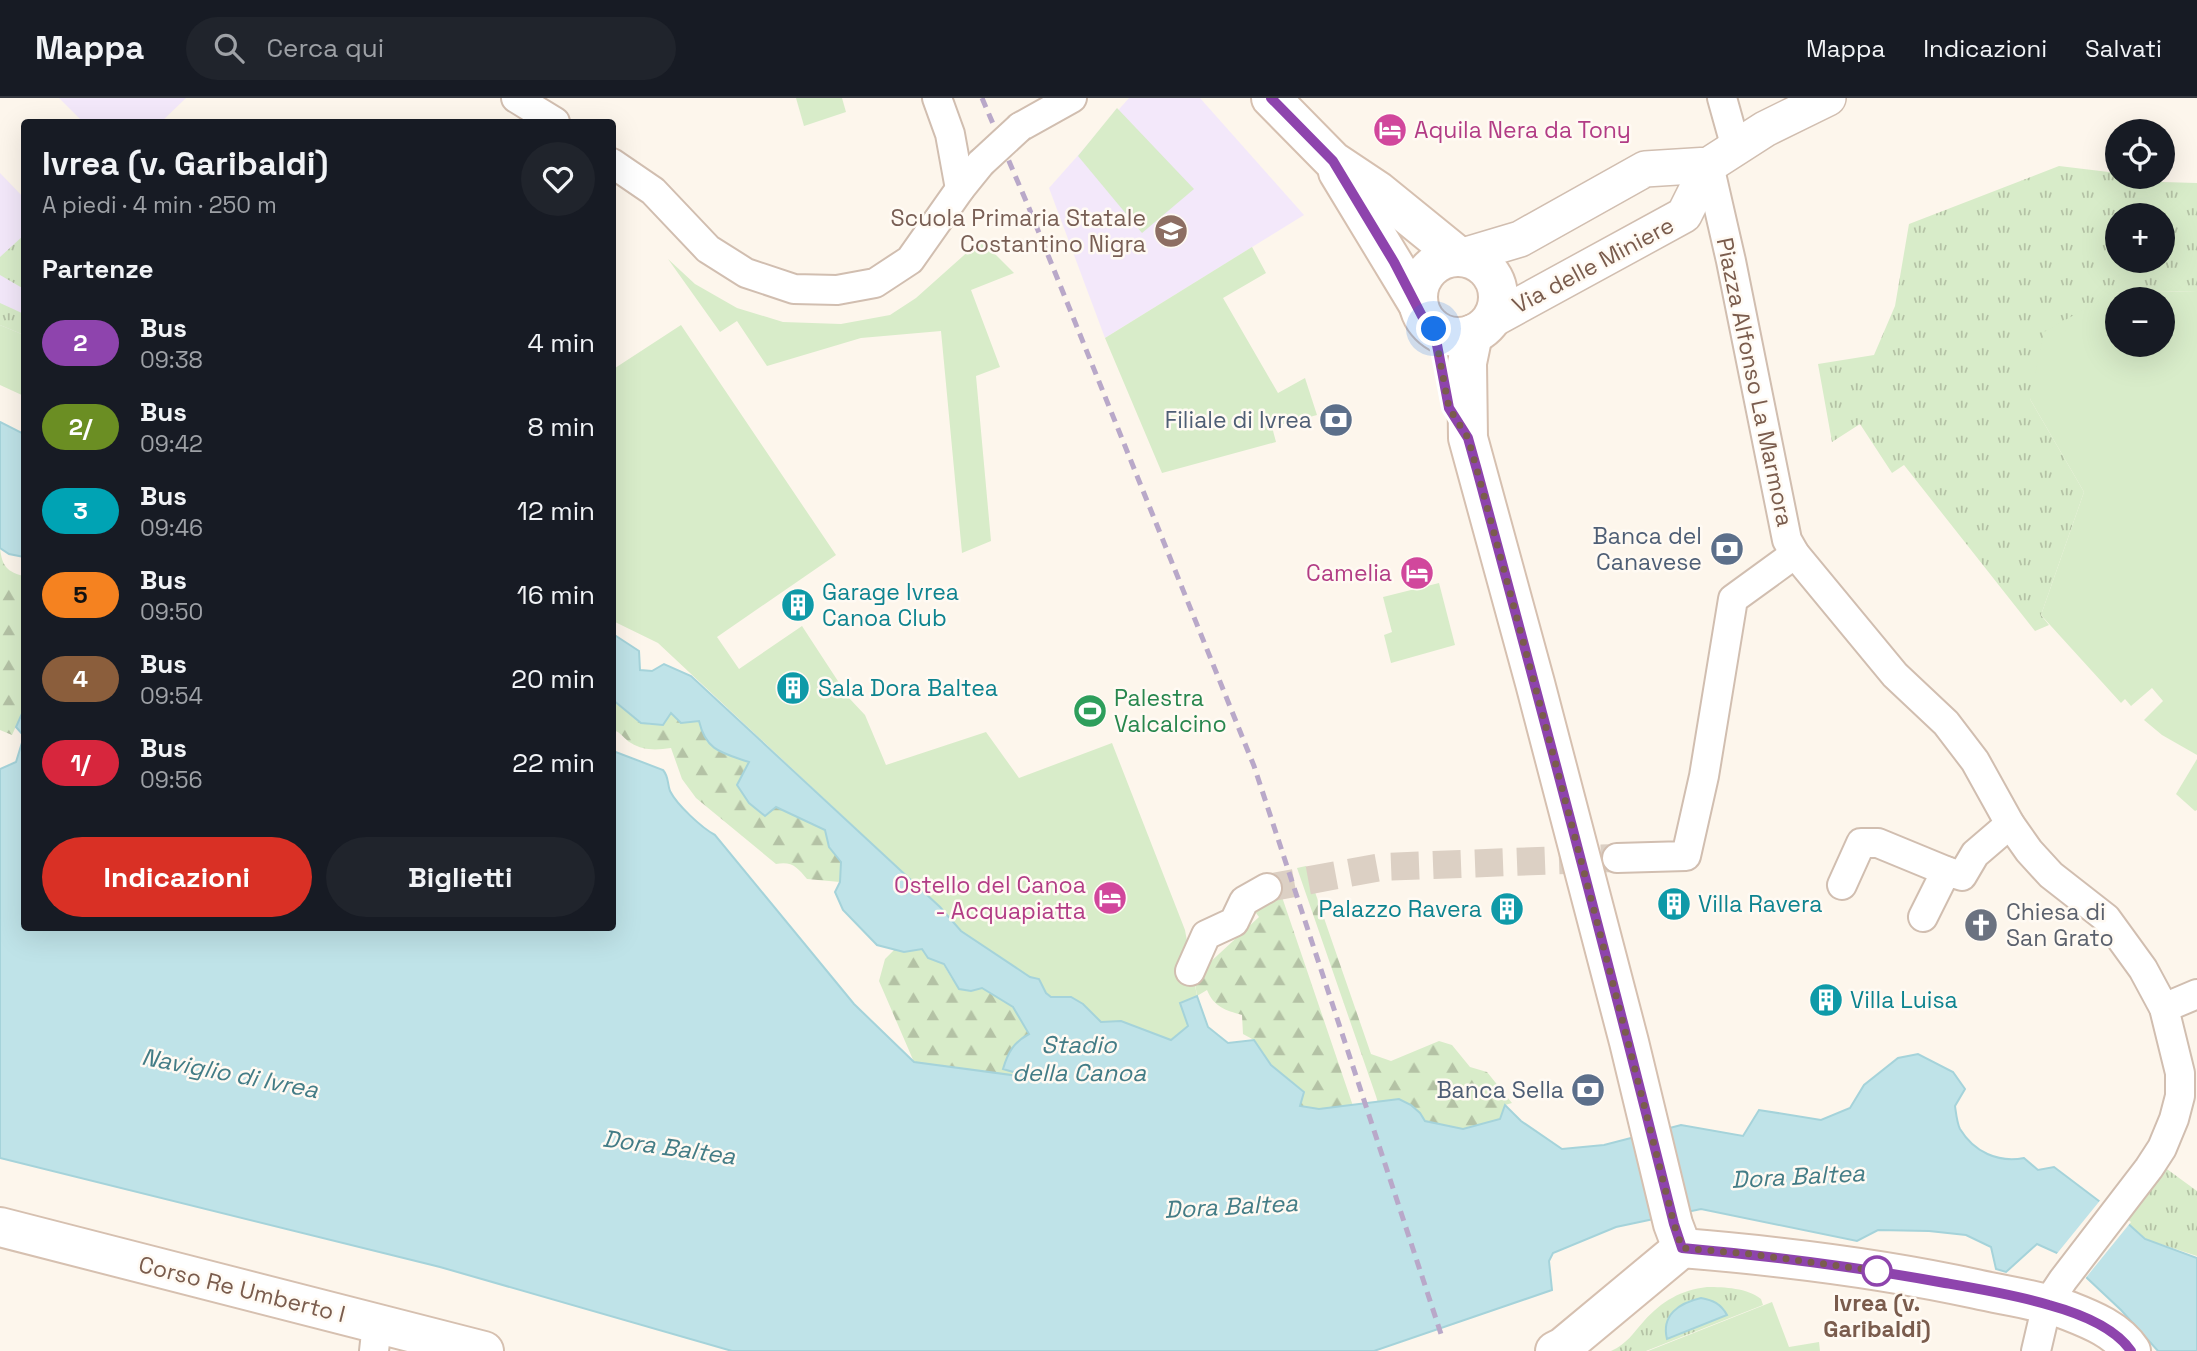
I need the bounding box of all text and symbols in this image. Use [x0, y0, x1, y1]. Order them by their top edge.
search box [186, 17, 676, 80]
text: Mappa [35, 27, 144, 69]
icon: search [210, 29, 248, 67]
text: Cerca qui [266, 31, 384, 65]
text: Mappa [1806, 33, 1885, 64]
text: Indicazioni [1923, 33, 2047, 64]
text: Salvati [2085, 33, 2162, 64]
hotel icon: Aquila Nera da Tony [1371, 111, 1409, 149]
place label: Aquila Nera da Tony [1414, 115, 1631, 145]
map controls [2105, 119, 2175, 357]
button: locate [2105, 119, 2175, 189]
button: heart [521, 142, 595, 216]
text: Ivrea (v. Garibaldi) [42, 143, 328, 185]
text: A piedi · 4 min · 250 m [42, 190, 277, 220]
place label: Scuola Primaria Statale Costantino Nigra [890, 203, 1146, 259]
button: + [2105, 203, 2175, 273]
street label: Via delle Miniere [1507, 210, 1679, 320]
school or university icon: Scuola Primaria Statale Costantino Nigra [1152, 212, 1190, 250]
street label: Piazza Alfonso La Marmora [1710, 235, 1800, 529]
text: Partenze [42, 252, 153, 286]
button: − [2105, 287, 2175, 357]
text: Bus [140, 311, 187, 345]
your location [1416, 311, 1451, 346]
text: 4 min [527, 326, 595, 360]
text: 2 [73, 327, 88, 358]
text: 09:38 [140, 345, 203, 375]
text: Bus [140, 395, 187, 429]
bank icon: Filiale di Ivrea [1317, 401, 1355, 439]
place label: Filiale di Ivrea [1165, 405, 1312, 435]
text: 8 min [527, 410, 595, 444]
text: 2/ [69, 411, 92, 442]
text: 09:42 [140, 429, 203, 459]
text: Bus [140, 479, 187, 513]
text: 12 min [517, 494, 595, 528]
text: 3 [73, 495, 88, 526]
text: 09:46 [140, 513, 203, 543]
place label: Banca del Canavese [1593, 521, 1702, 577]
bank icon: Banca del Canavese [1708, 530, 1746, 568]
hotel icon: Camelia [1398, 554, 1436, 592]
place label: Camelia [1306, 558, 1392, 588]
text: Bus [140, 563, 187, 597]
place label: Garage Ivrea Canoa Club [822, 577, 959, 633]
text: 16 min [517, 578, 595, 612]
text: 5 [73, 579, 88, 610]
building icon: Garage Ivrea Canoa Club [779, 586, 817, 624]
text: 09:50 [140, 597, 203, 627]
text: Bus [140, 647, 187, 681]
text: 20 min [511, 662, 595, 696]
text: 4 [73, 663, 88, 694]
building icon: Sala Dora Baltea [774, 669, 812, 707]
place label: Sala Dora Baltea [818, 673, 998, 703]
text: 09:54 [140, 681, 203, 711]
place label: Palestra Valcalcino [1114, 683, 1227, 739]
sports icon: Palestra Valcalcino [1071, 692, 1109, 730]
text: Bus [140, 731, 187, 765]
text: 22 min [512, 746, 595, 780]
text: 1/ [70, 747, 91, 778]
text: 09:56 [140, 765, 203, 795]
button: Indicazioni [42, 837, 312, 917]
button: Biglietti [326, 837, 595, 917]
place label: Ostello del Canoa - Acquapiatta [894, 870, 1086, 926]
hotel icon: Ostello del Canoa - Acquapiatta [1091, 879, 1129, 917]
building icon: Villa Ravera [1655, 885, 1693, 923]
place label: Villa Ravera [1698, 889, 1822, 919]
building icon: Palazzo Ravera [1488, 890, 1526, 928]
place label: Palazzo Ravera [1319, 894, 1482, 924]
place label: Chiesa di San Grato [2006, 897, 2114, 953]
church icon: Chiesa di San Grato [1962, 906, 2000, 944]
building icon: Villa Luisa [1807, 981, 1845, 1019]
place label: Villa Luisa [1850, 985, 1958, 1015]
water label: Stadio della Canoa [1012, 1029, 1146, 1088]
water label: Naviglio di Ivrea [139, 1041, 321, 1105]
bank icon: Banca Sella [1569, 1071, 1607, 1109]
place label: Banca Sella [1436, 1075, 1564, 1105]
water label: Dora Baltea [601, 1122, 737, 1172]
water label: Dora Baltea [1731, 1157, 1866, 1195]
water label: Dora Baltea [1164, 1187, 1299, 1225]
street label: Corso Re Umberto I [136, 1249, 348, 1329]
marker: Ivrea (v. Garibaldi) [1862, 1256, 1892, 1286]
place label: Ivrea (v. Garibaldi) [1823, 1288, 1931, 1344]

